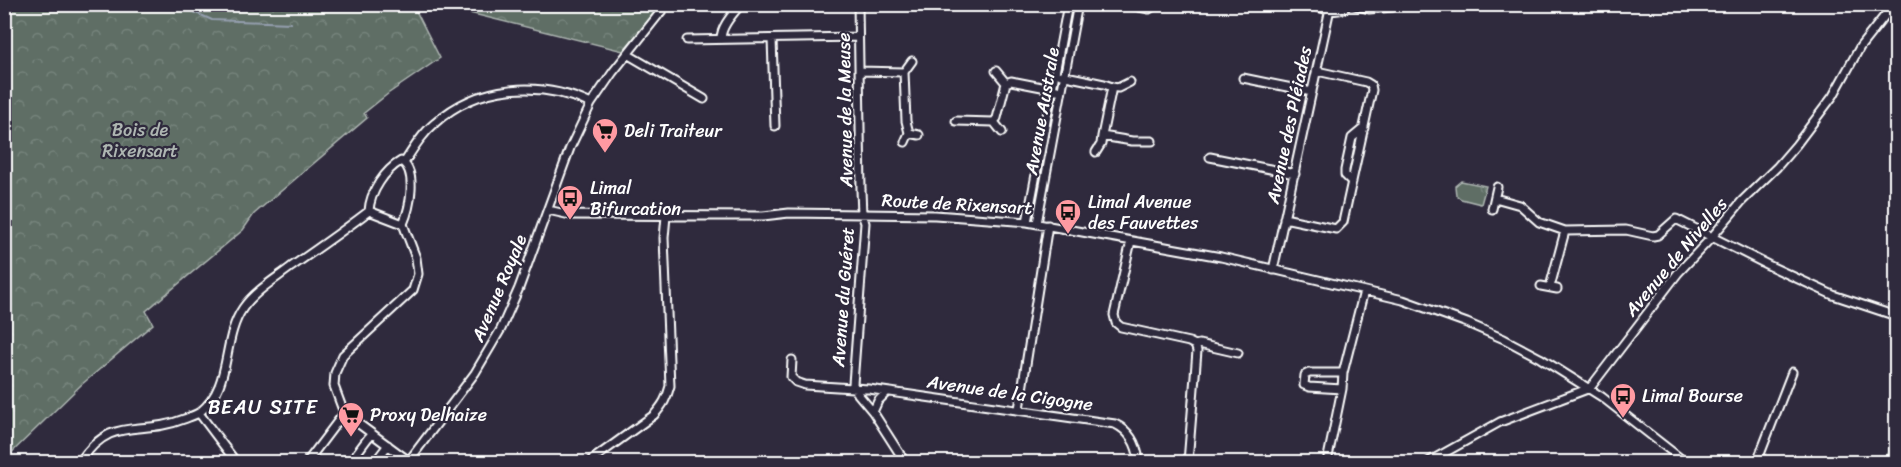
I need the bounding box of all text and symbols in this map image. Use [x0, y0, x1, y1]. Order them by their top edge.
street label: Avenue de la Meuse [828, 32, 862, 189]
street label: Avenue des Pléiades [1256, 43, 1321, 208]
street label: Avenue Australe [1015, 44, 1069, 178]
park label: Bois de Rixensart [102, 114, 178, 167]
place label: Deli Traiteur [624, 115, 723, 147]
supermarket icon: Deli Traiteur [590, 116, 620, 154]
place label: Limal Bifurcation [590, 172, 681, 225]
bus stop icon: Limal Bifurcation [555, 183, 585, 221]
street label: Route de Rixensart [881, 184, 1033, 224]
place label: Limal Avenue des Fauvettes [1088, 186, 1199, 239]
street label: Avenue de Nivelles [1616, 190, 1736, 325]
bus stop icon: Limal Avenue des Fauvettes [1053, 197, 1083, 235]
street label: Avenue du Guéret [822, 226, 864, 369]
street label: Avenue Royale [462, 229, 536, 348]
street label: Avenue de la Cigogne [924, 365, 1095, 420]
place label: Limal Bourse [1642, 380, 1743, 412]
bus stop icon: Limal Bourse [1608, 381, 1638, 419]
district label: BEAU SITE [208, 390, 319, 425]
place label: Proxy Delhaize [370, 399, 487, 431]
supermarket icon: Proxy Delhaize [336, 400, 366, 438]

